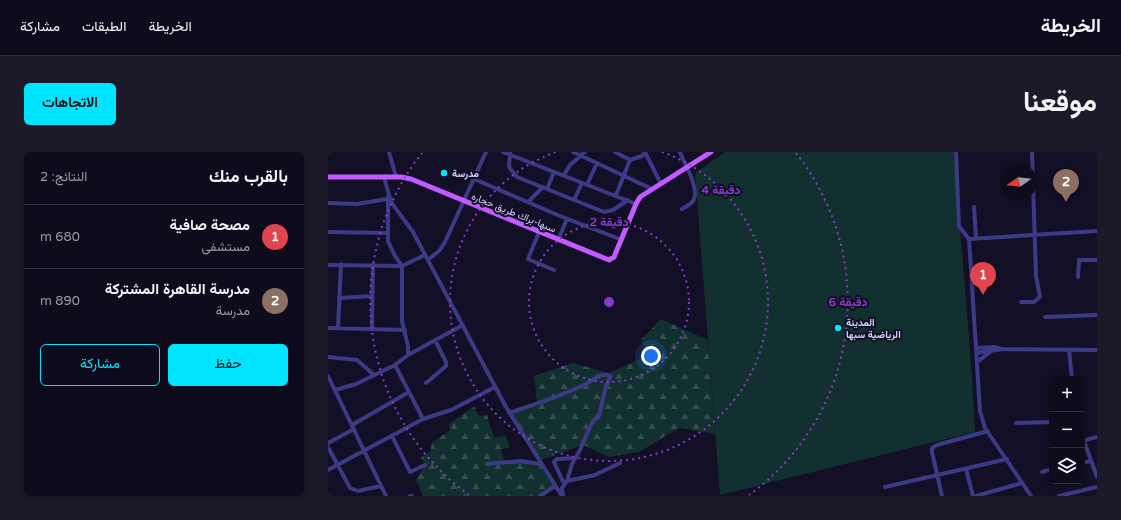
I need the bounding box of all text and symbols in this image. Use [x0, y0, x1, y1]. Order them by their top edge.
text: الخريطة [1041, 15, 1101, 37]
text: مشاركة [20, 18, 60, 35]
text: الطبقات [82, 18, 126, 35]
text: الخريطة [148, 18, 192, 35]
button: الاتجاهات [24, 83, 116, 125]
text: موقعنا [1023, 85, 1097, 119]
north arrow [1001, 164, 1037, 200]
text: بالقرب منك [209, 166, 288, 187]
marker: مدرسة [439, 168, 449, 178]
place label: مدرسة [452, 168, 480, 180]
text: النتائج: 2 [40, 169, 87, 185]
pin: 2 [1053, 169, 1079, 202]
text: 4 دقيقة [702, 183, 740, 197]
street label: سبها-براك طريق حجاره [470, 190, 558, 235]
text: 2 دقيقة [590, 215, 628, 229]
text: مصحة صافية [170, 216, 250, 234]
text: 680 m [40, 229, 80, 245]
text: 1 [271, 229, 279, 245]
text: مستشفى [202, 239, 250, 255]
pin: 1 [970, 262, 996, 295]
text: مدرسة القاهرة المشتركة [105, 280, 250, 298]
text: 890 m [40, 293, 80, 309]
text: 2 [271, 293, 279, 309]
centre of rings [602, 295, 616, 309]
text: 6 دقيقة [829, 295, 867, 309]
text: مدرسة [216, 303, 250, 319]
place label: المدينة الرياضية سبها [846, 317, 901, 341]
marker: المدينة الرياضية سبها [833, 323, 843, 333]
button: مشاركة [40, 344, 160, 386]
button: حفظ [168, 344, 288, 386]
your location [641, 346, 661, 366]
map controls [1049, 376, 1085, 484]
button: + [1049, 376, 1085, 412]
button: − [1049, 412, 1085, 448]
button: layers [1049, 448, 1085, 484]

